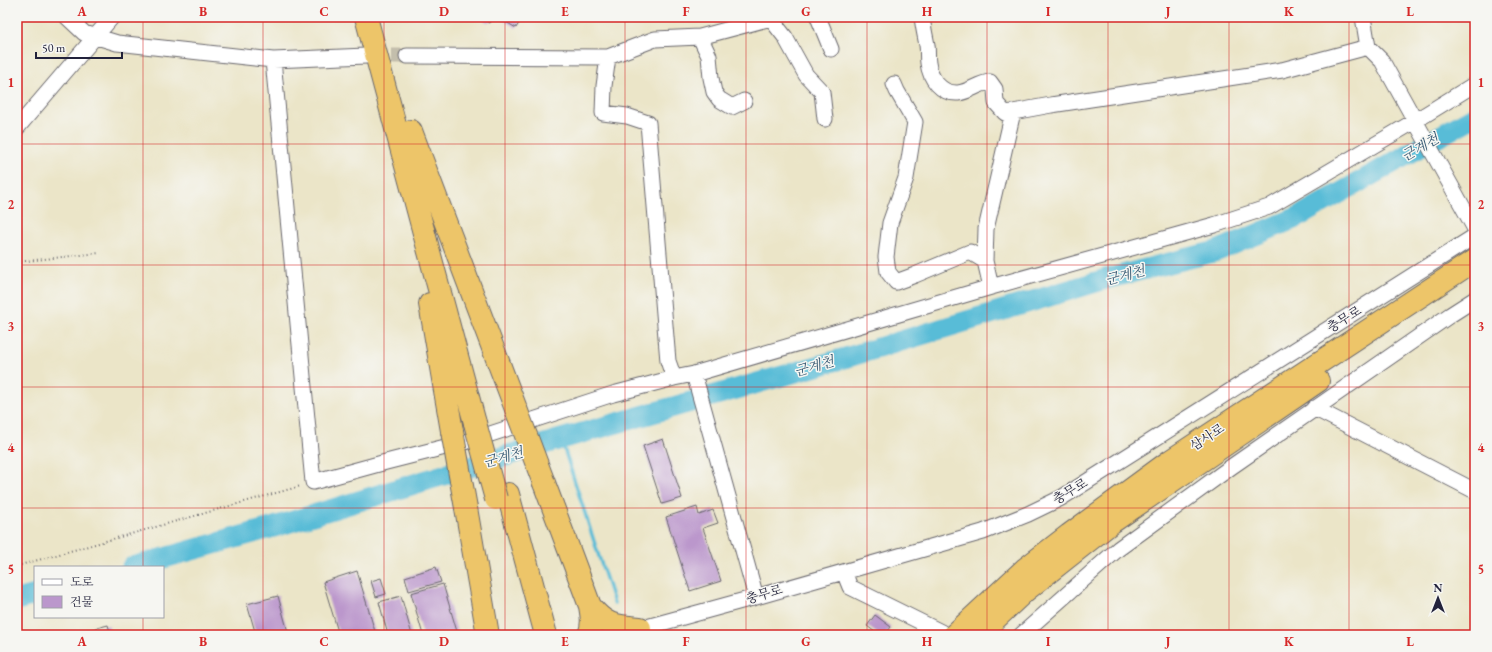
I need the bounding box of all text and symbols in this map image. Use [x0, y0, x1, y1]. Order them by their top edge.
text: A [76, 3, 87, 20]
text: B [199, 3, 207, 20]
text: C [319, 3, 329, 20]
text: D [439, 3, 449, 20]
text: E [561, 3, 569, 20]
text: F [682, 3, 690, 20]
text: G [801, 3, 811, 20]
text: H [922, 3, 933, 20]
text: I [1046, 3, 1051, 20]
text: J [1164, 3, 1171, 20]
text: K [1284, 3, 1295, 20]
text: L [1406, 3, 1414, 20]
scale bar [36, 34, 122, 60]
text: 50 m [42, 40, 66, 56]
text: 1 [8, 74, 15, 91]
text: 1 [1478, 74, 1485, 91]
water label: 군계천 [1398, 128, 1443, 165]
text: 2 [8, 196, 15, 213]
text: 2 [1478, 196, 1485, 213]
water label: 군계천 [1103, 261, 1148, 289]
street label: 충무로 [1324, 302, 1365, 336]
text: 3 [8, 318, 15, 335]
text: 3 [1478, 318, 1485, 335]
water label: 군계천 [792, 351, 837, 380]
street label: 삼사로 [1187, 419, 1228, 454]
text: 4 [8, 439, 15, 456]
text: 4 [1478, 439, 1485, 456]
water label: 군계천 [481, 442, 526, 471]
street label: 충무로 [1049, 474, 1091, 508]
text: 5 [8, 561, 14, 578]
text: 5 [1478, 561, 1484, 578]
legend [34, 566, 164, 618]
text: 도로 [70, 574, 94, 590]
north arrow [1418, 578, 1458, 618]
street label: 충무로 [744, 581, 785, 607]
text: N [1434, 581, 1443, 595]
text: 건물 [70, 594, 94, 610]
text: A [76, 633, 87, 650]
text: B [199, 633, 207, 650]
text: C [319, 633, 329, 650]
text: D [439, 633, 449, 650]
text: E [561, 633, 569, 650]
text: F [682, 633, 690, 650]
text: G [801, 633, 811, 650]
text: H [922, 633, 933, 650]
text: I [1046, 633, 1051, 650]
text: J [1164, 633, 1171, 650]
text: K [1284, 633, 1295, 650]
text: L [1406, 633, 1414, 650]

